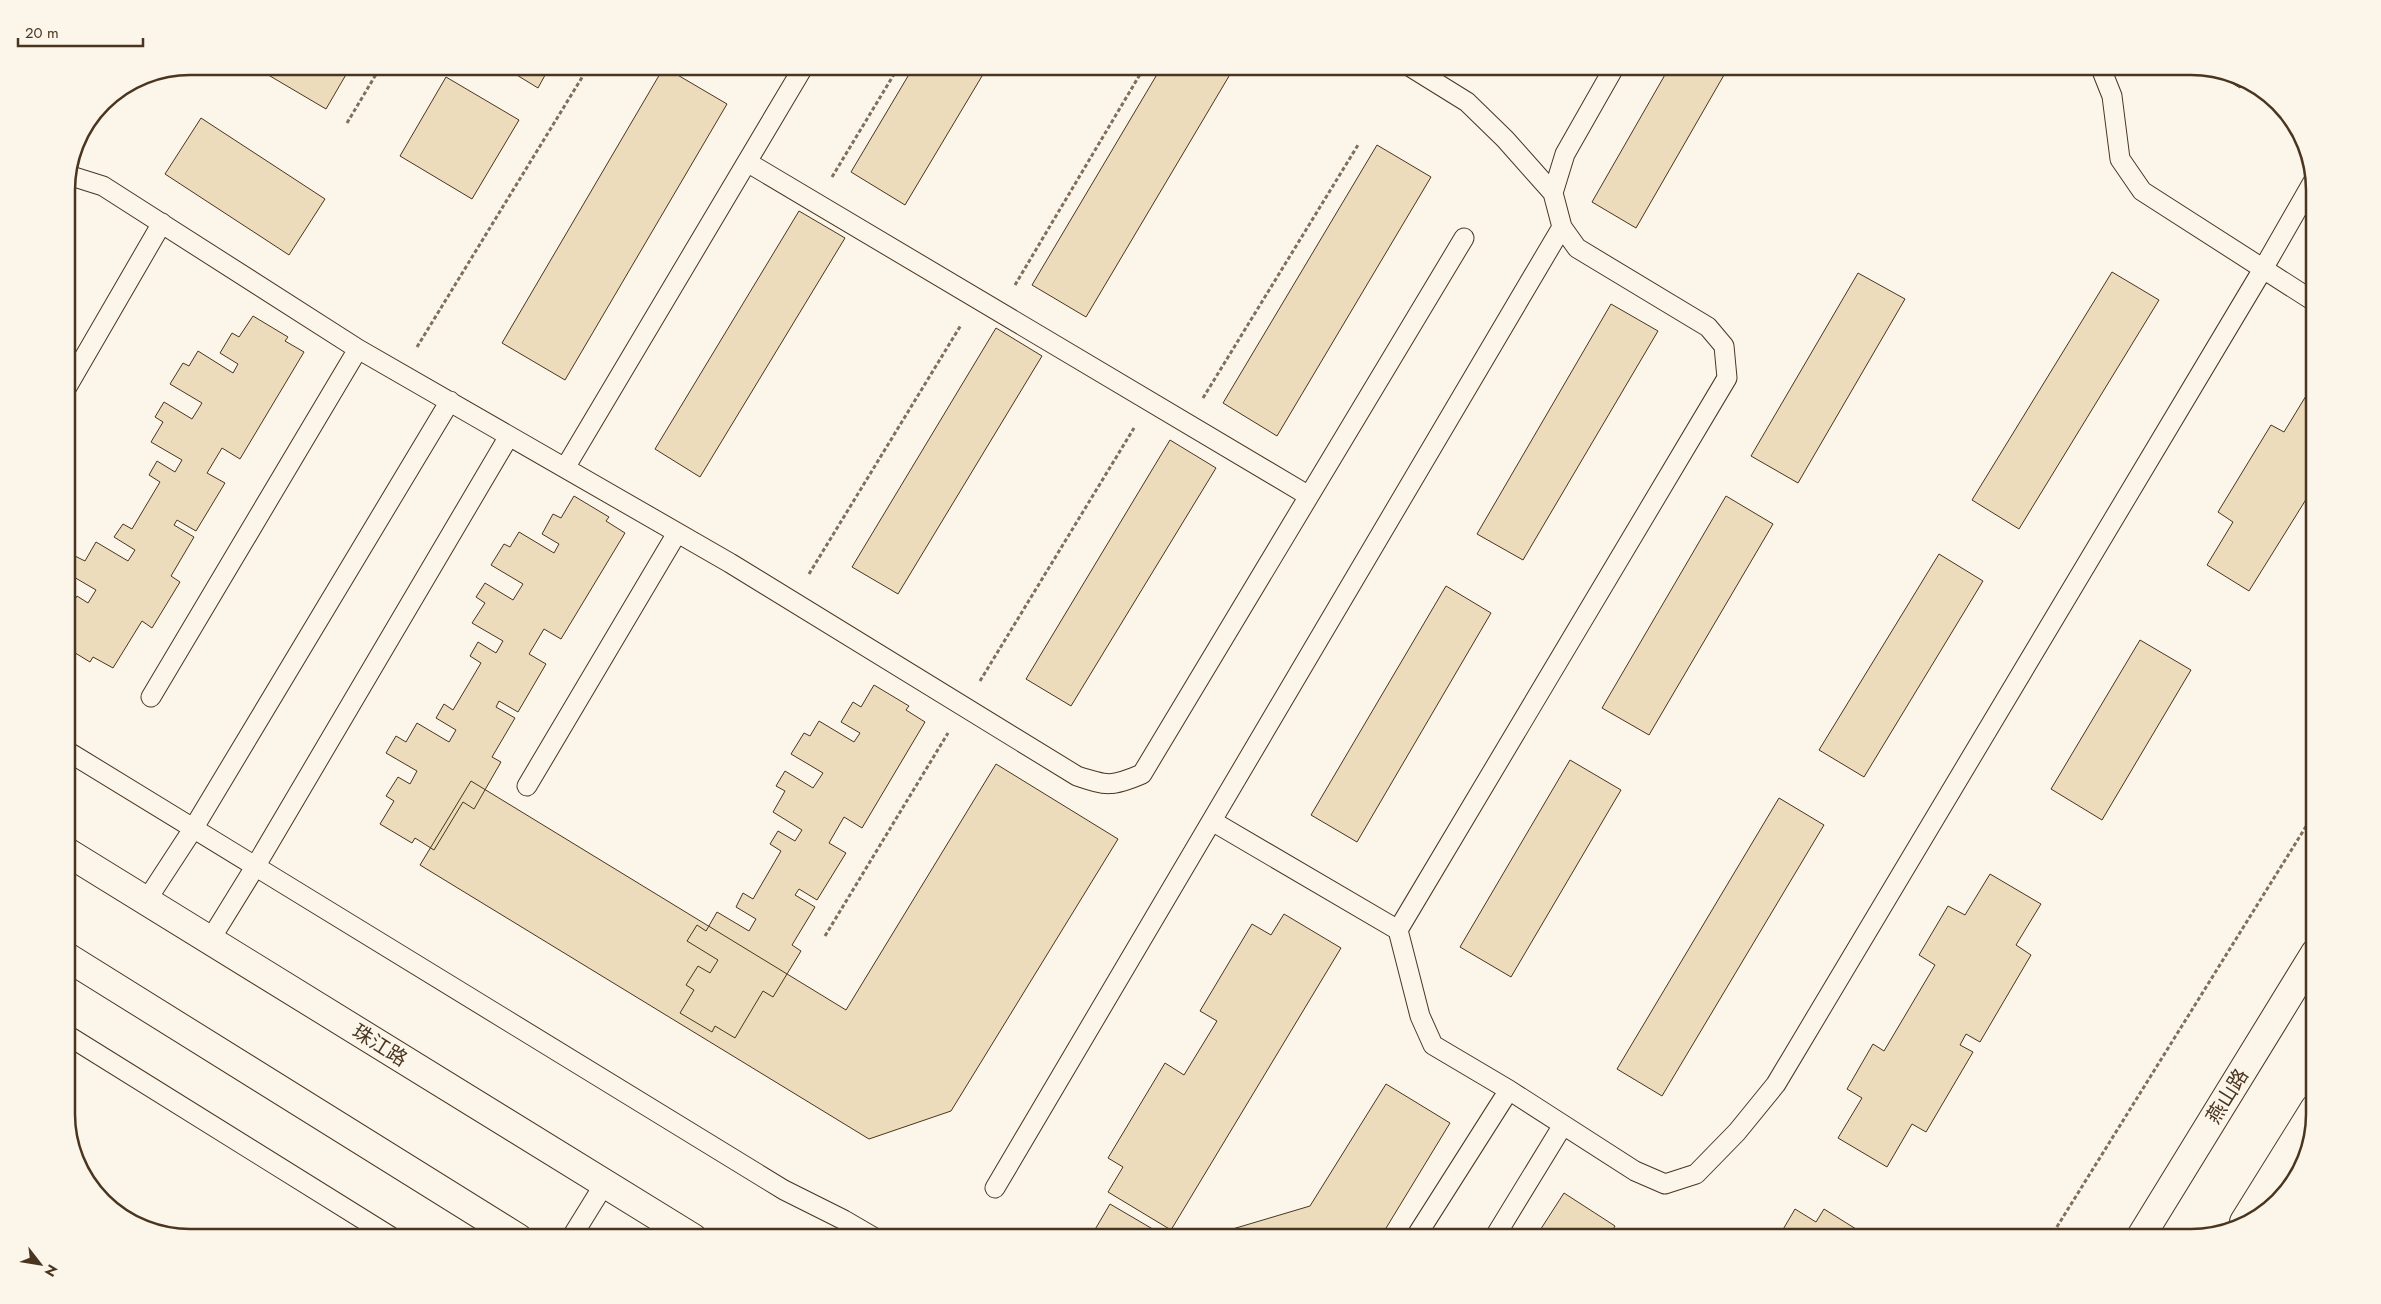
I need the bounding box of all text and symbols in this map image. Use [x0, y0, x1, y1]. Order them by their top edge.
scale bar [18, 15, 142, 47]
text: 20 m [25, 22, 59, 44]
street label: 珠江路 [347, 1017, 413, 1074]
street label: 燕山路 [2199, 1063, 2256, 1129]
north arrow [15, 1239, 65, 1289]
text: N [40, 1261, 63, 1281]

